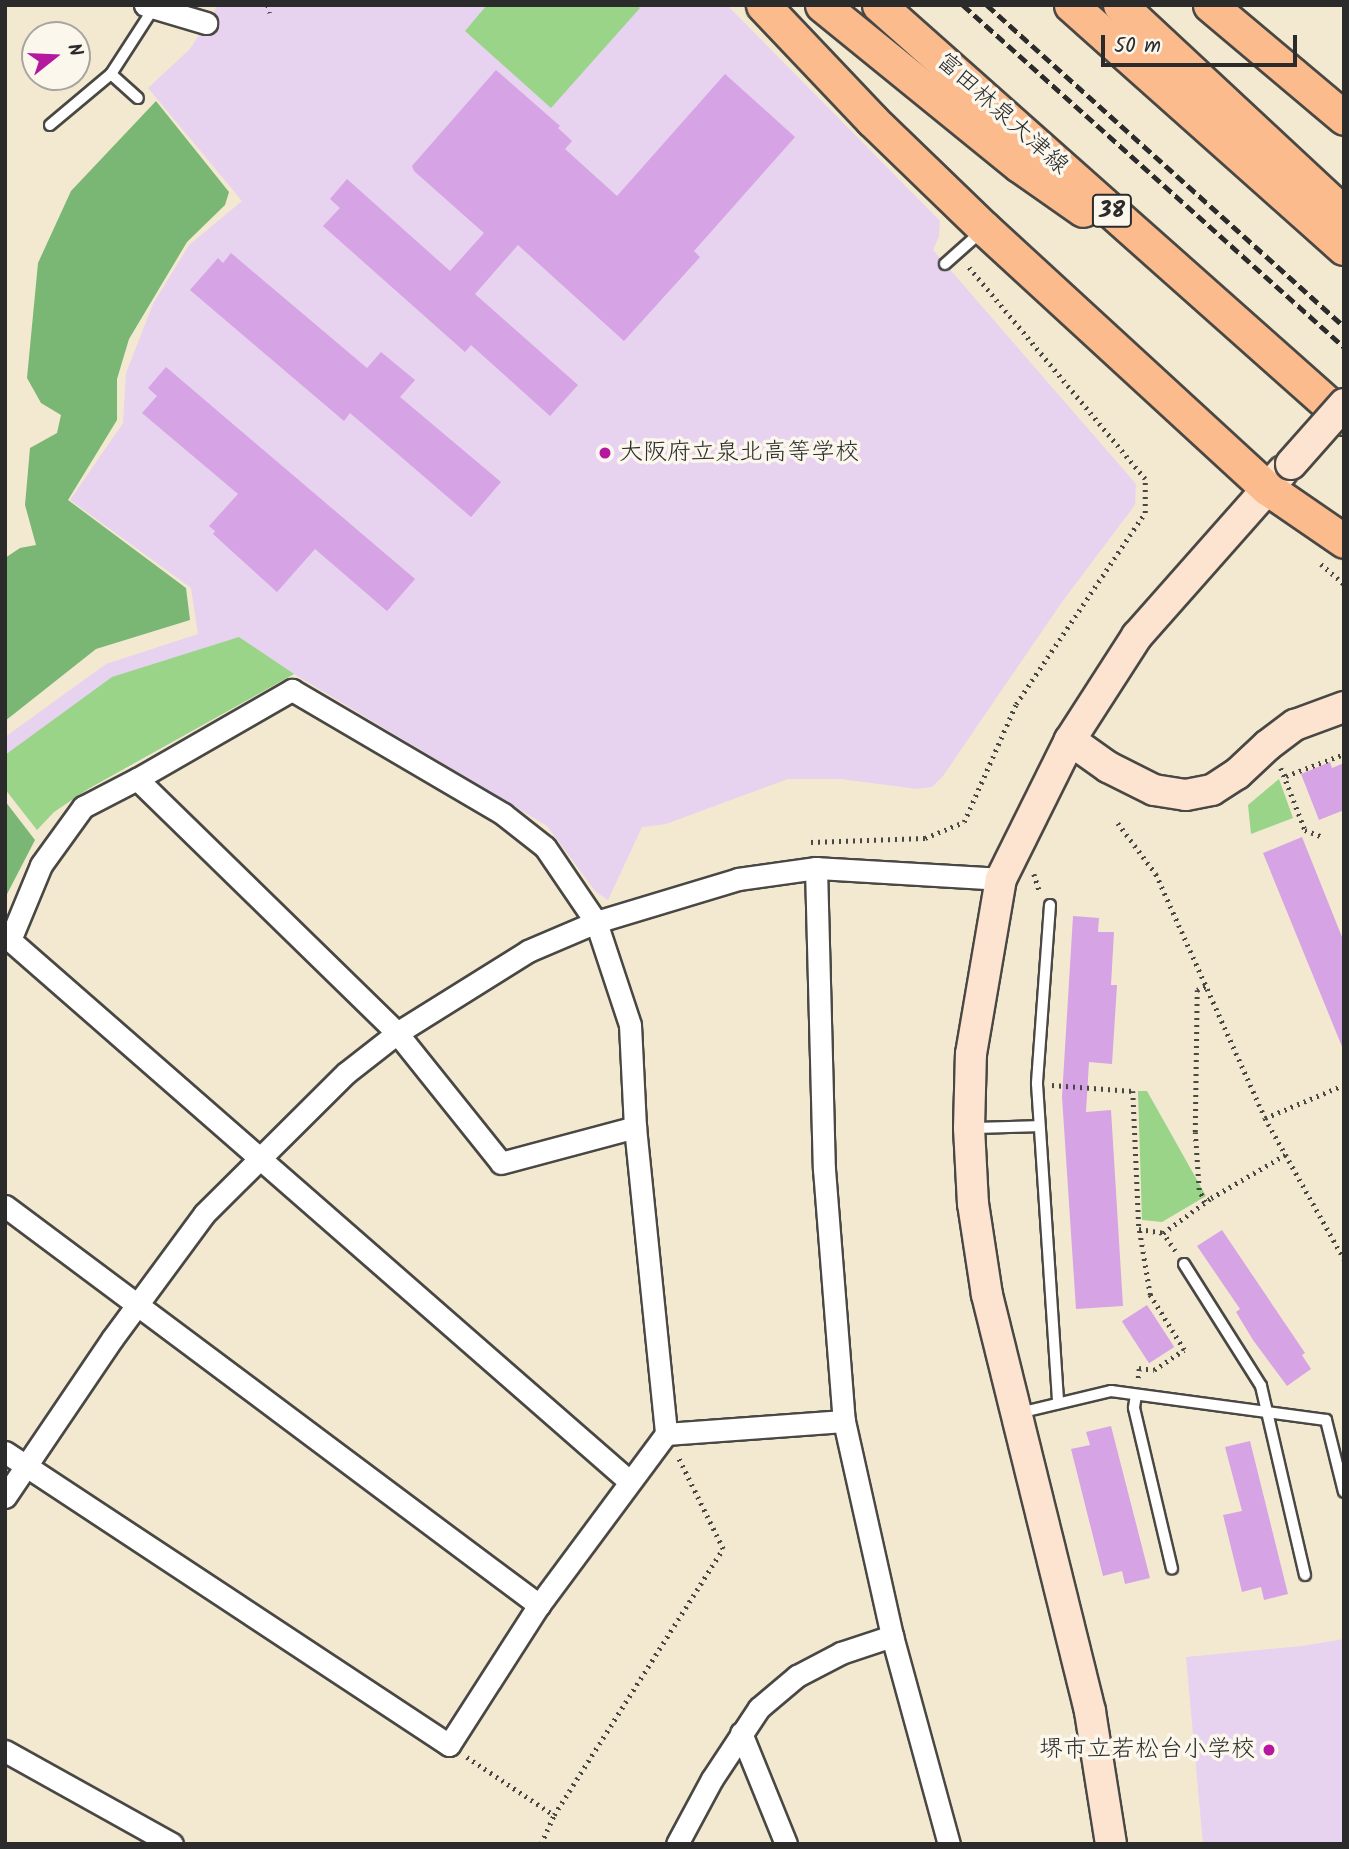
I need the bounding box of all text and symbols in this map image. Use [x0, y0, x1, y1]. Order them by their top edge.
north arrow [21, 21, 91, 91]
scale bar [1104, 21, 1300, 65]
text: 50 m [1114, 30, 1161, 63]
text: N [58, 40, 90, 60]
street label: 富田林泉大津線 [930, 47, 1074, 181]
road number: 38 [1091, 192, 1133, 230]
place label: 大阪府立泉北高等学校 [619, 439, 859, 467]
marker: 大阪府立泉北高等学校 [597, 445, 613, 461]
place label: 堺市立若松台小学校 [1039, 1736, 1255, 1764]
marker: 堺市立若松台小学校 [1261, 1742, 1277, 1758]

